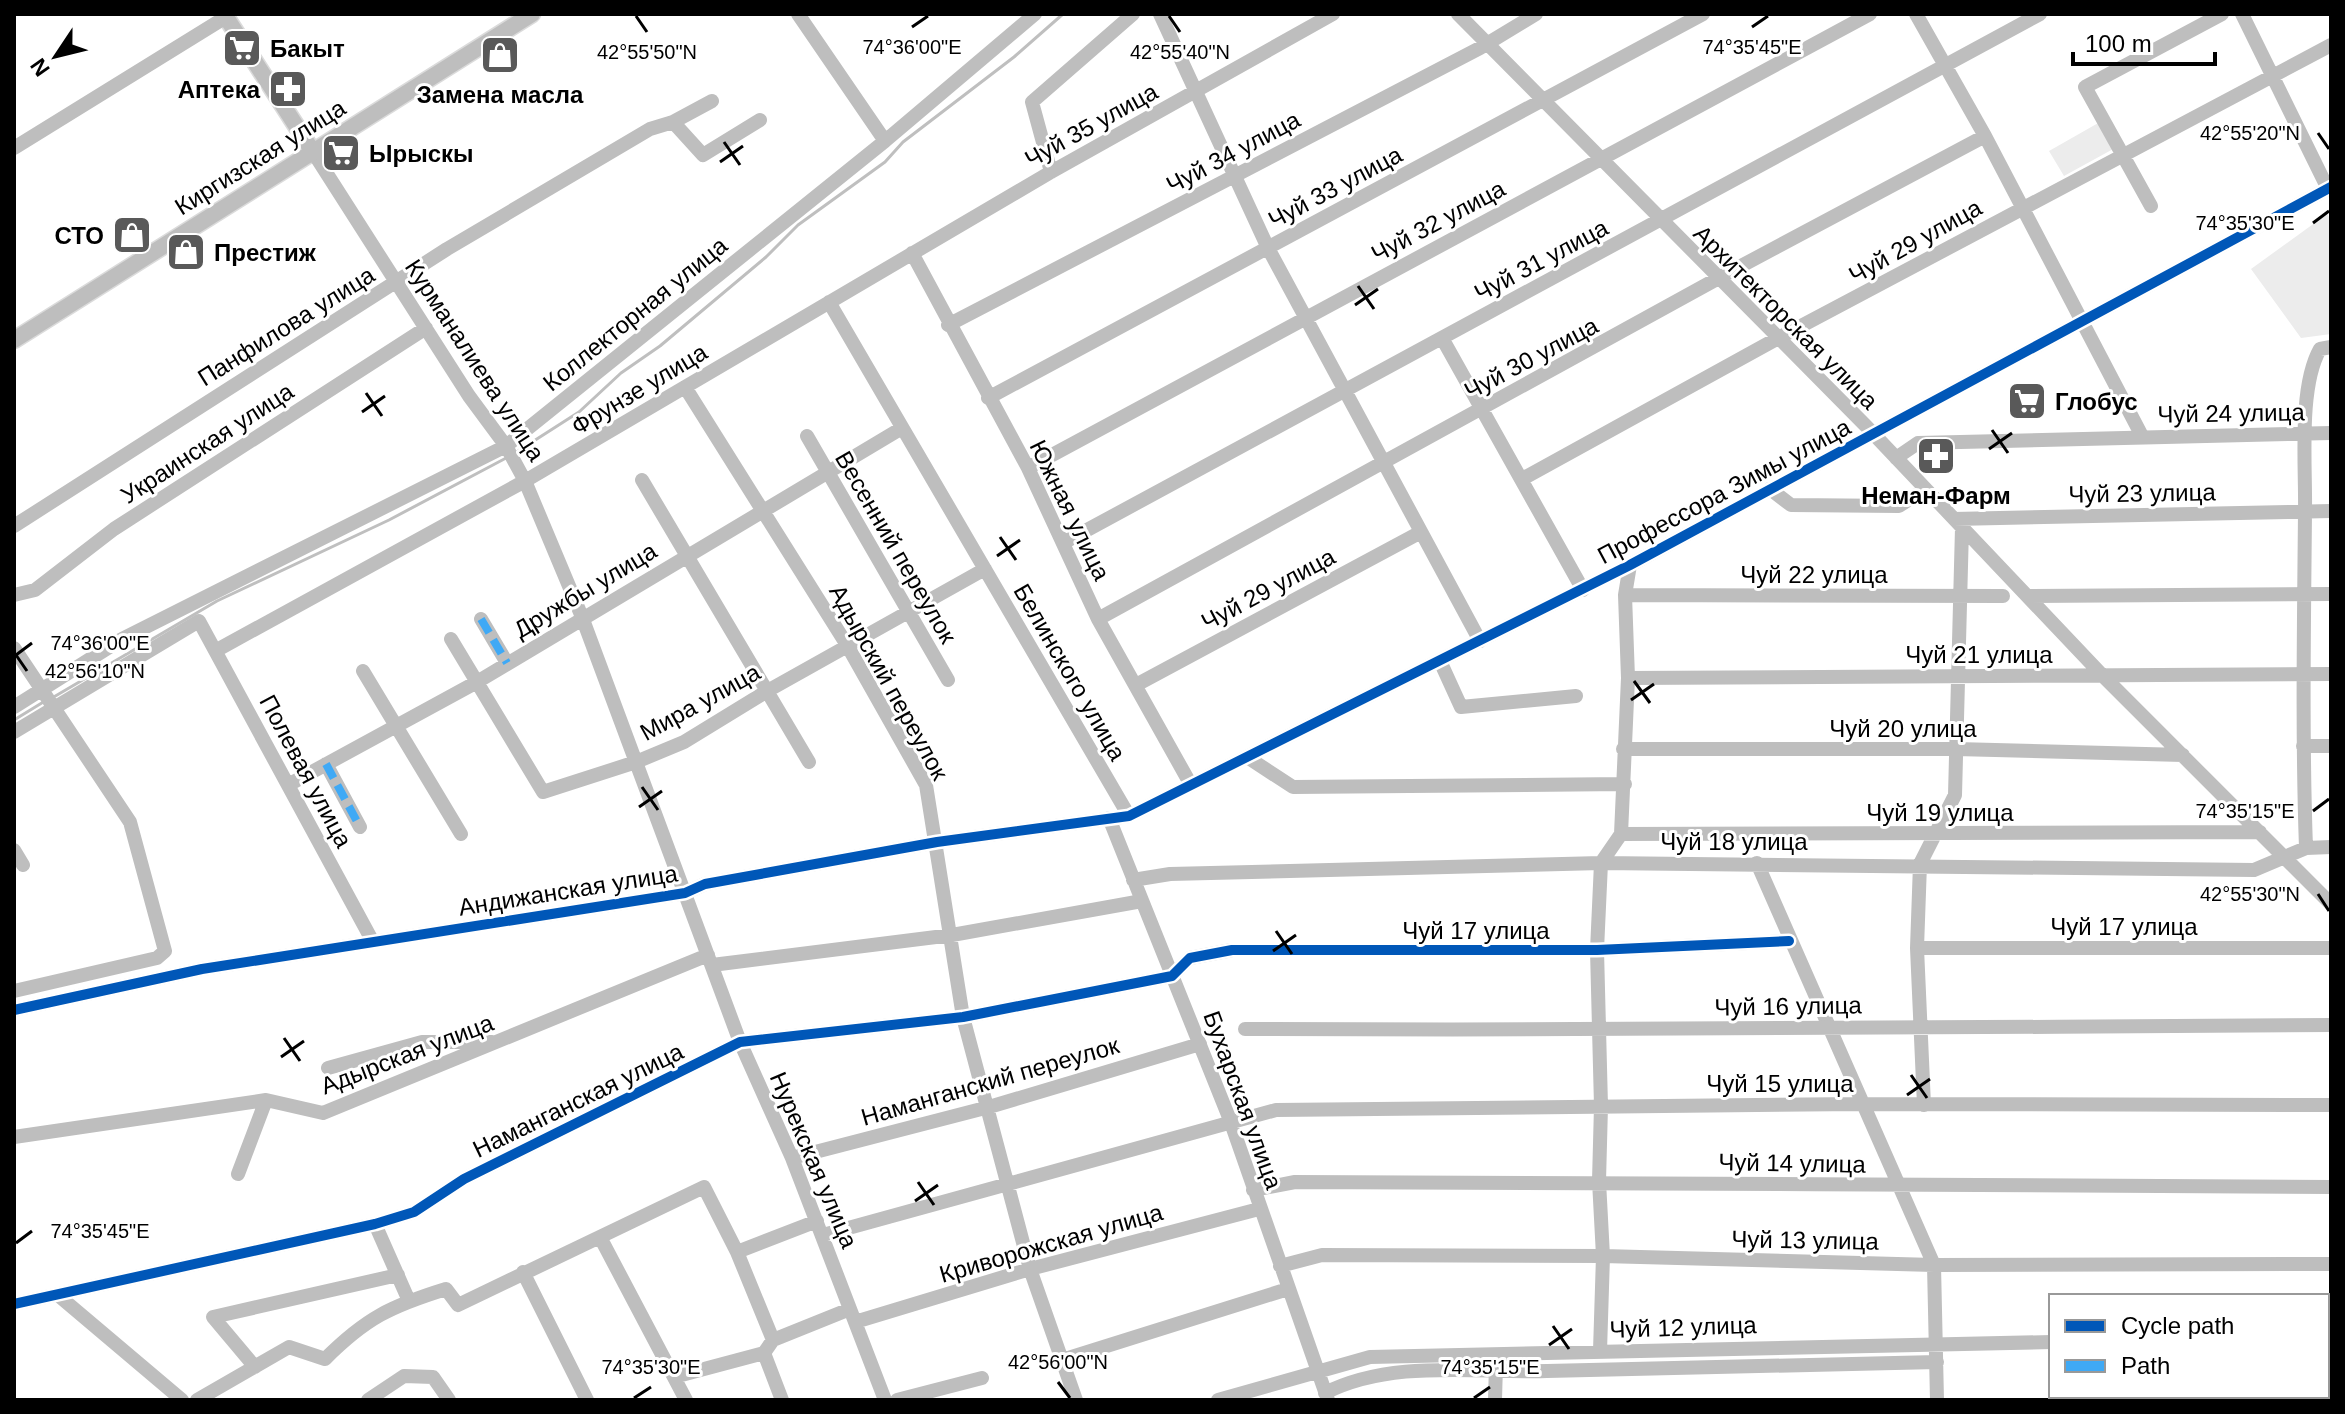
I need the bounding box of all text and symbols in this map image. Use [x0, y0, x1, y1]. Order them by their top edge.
north arrow [16, 16, 96, 96]
scale bar [2073, 16, 2215, 66]
supermarket icon: Бакыт [221, 27, 263, 69]
text: 100 m [2085, 30, 2152, 57]
shop icon: Замена масла [479, 34, 521, 76]
place label: Бакыт [270, 35, 345, 62]
text: 74°36'00"E [863, 36, 962, 58]
text: 74°35'45"E [1703, 36, 1802, 58]
text: 42°55'50"N [597, 41, 697, 63]
text: 42°55'40"N [1130, 41, 1230, 63]
text: N [25, 54, 55, 81]
pharmacy icon: Аптека [267, 68, 309, 110]
place label: Аптека [178, 76, 261, 103]
street label: Чуй 35 улица [1020, 77, 1163, 173]
place label: Замена масла [417, 81, 584, 108]
street label: Киргизская улица [170, 93, 351, 220]
street label: Чуй 34 улица [1162, 105, 1305, 199]
text: 42°55'20"N [2200, 122, 2300, 144]
supermarket icon: Ырыскы [320, 132, 362, 174]
place label: Ырыскы [369, 140, 474, 167]
street label: Чуй 33 улица [1264, 140, 1407, 234]
street label: Чуй 32 улица [1367, 174, 1510, 268]
street label: Чуй 29 улица [1844, 193, 1987, 289]
text: 74°35'30"E [2196, 212, 2295, 234]
street label: Чуй 31 улица [1470, 213, 1613, 307]
shop icon: СТО [111, 214, 153, 256]
street label: Архитекторская улица [1689, 220, 1884, 415]
place label: СТО [55, 222, 104, 249]
shop icon: Престиж [165, 231, 207, 273]
street label: Коллекторная улица [538, 231, 733, 396]
place label: Престиж [214, 239, 317, 266]
street label: Курманалиева улица [400, 254, 551, 466]
street label: Панфилова улица [193, 260, 380, 391]
street label: Чуй 30 улица [1460, 311, 1603, 405]
street label: Фрунзе улица [566, 338, 712, 440]
street label: Украинская улица [116, 377, 299, 509]
supermarket icon: Глобус [2006, 380, 2048, 422]
place label: Глобус [2055, 388, 2138, 415]
street label: Чуй 24 улица [2157, 398, 2306, 428]
street label: Профессора Зимы улица [1593, 413, 1856, 569]
pharmacy icon: Неман-Фарм [1915, 435, 1957, 477]
street label: Южная улица [1024, 436, 1116, 585]
street label: Весенний переулок [830, 446, 962, 648]
street label: Чуй 23 улица [2068, 478, 2217, 508]
place label: Неман-Фарм [1861, 482, 2011, 509]
street label: Дружбы улица [509, 536, 662, 643]
street label: Чуй 29 улица [1197, 542, 1340, 636]
street label: Чуй 22 улица [1740, 561, 1888, 588]
street label: Белинского улица [1008, 579, 1132, 766]
street label: Адырский переулок [824, 580, 954, 785]
text: 74°36'00"E [51, 632, 150, 654]
street label: Чуй 21 улица [1905, 641, 2053, 668]
street label: Мира улица [635, 658, 765, 746]
text: 42°56'10"N [45, 660, 145, 682]
street label: Полевая улица [254, 690, 358, 852]
street label: Чуй 20 улица [1829, 715, 1977, 742]
street label: Чуй 19 улица [1866, 799, 2014, 826]
text: 74°35'15"E [2196, 800, 2295, 822]
street label: Чуй 18 улица [1660, 828, 1808, 855]
street label: Андижанская улица [457, 859, 680, 921]
text: 42°55'30"N [2200, 883, 2300, 905]
street label: Чуй 17 улица [2050, 913, 2198, 940]
street label: Чуй 17 улица [1402, 917, 1550, 944]
street label: Чуй 16 улица [1714, 991, 1863, 1021]
street label: Бухарская улица [1198, 1007, 1288, 1193]
street label: Адырская улица [317, 1008, 498, 1099]
street label: Наманганский переулок [858, 1031, 1123, 1131]
street label: Наманганская улица [468, 1037, 688, 1163]
street label: Нурекская улица [765, 1068, 864, 1253]
street label: Чуй 15 улица [1706, 1070, 1854, 1097]
street label: Чуй 14 улица [1718, 1148, 1867, 1178]
street label: Криворожская улица [936, 1198, 1166, 1288]
text: 74°35'45"E [51, 1220, 150, 1242]
street label: Чуй 13 улица [1731, 1225, 1880, 1255]
legend [2049, 1294, 2329, 1398]
street label: Чуй 12 улица [1609, 1311, 1758, 1343]
text: Cycle path [2121, 1312, 2234, 1339]
text: 42°56'00"N [1008, 1351, 1108, 1373]
text: Path [2121, 1352, 2170, 1379]
text: 74°35'30"E [602, 1356, 701, 1378]
text: 74°35'15"E [1441, 1356, 1540, 1378]

